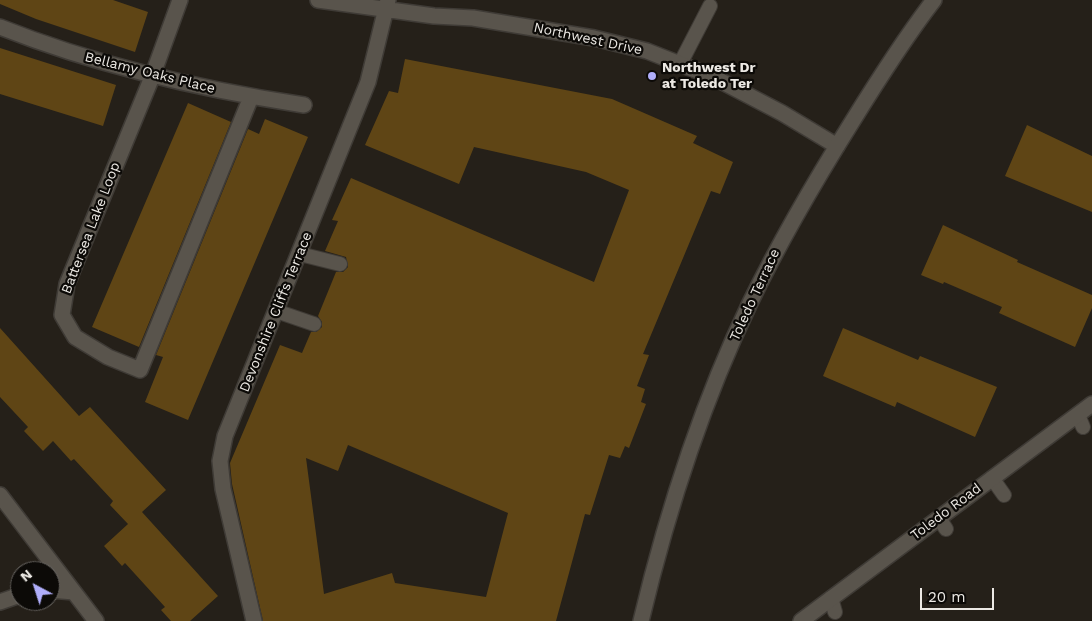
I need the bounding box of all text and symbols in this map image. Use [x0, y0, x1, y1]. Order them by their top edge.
street label: Northwest Drive [532, 19, 644, 59]
street label: Bellamy Oaks Place [83, 49, 217, 97]
place label: Northwest Dr at Toledo Ter [662, 60, 756, 92]
marker: Northwest Dr at Toledo Ter [646, 70, 658, 82]
street label: Battersea Lake Loop [58, 160, 124, 296]
street label: Devonshire Cliffs Terrace [236, 229, 316, 395]
street label: Toledo Terrace [726, 246, 784, 344]
street label: Toledo Road [907, 480, 985, 544]
north arrow [10, 561, 60, 611]
text: N [17, 566, 35, 585]
scale bar [922, 578, 996, 610]
text: 20 m [928, 588, 966, 606]

